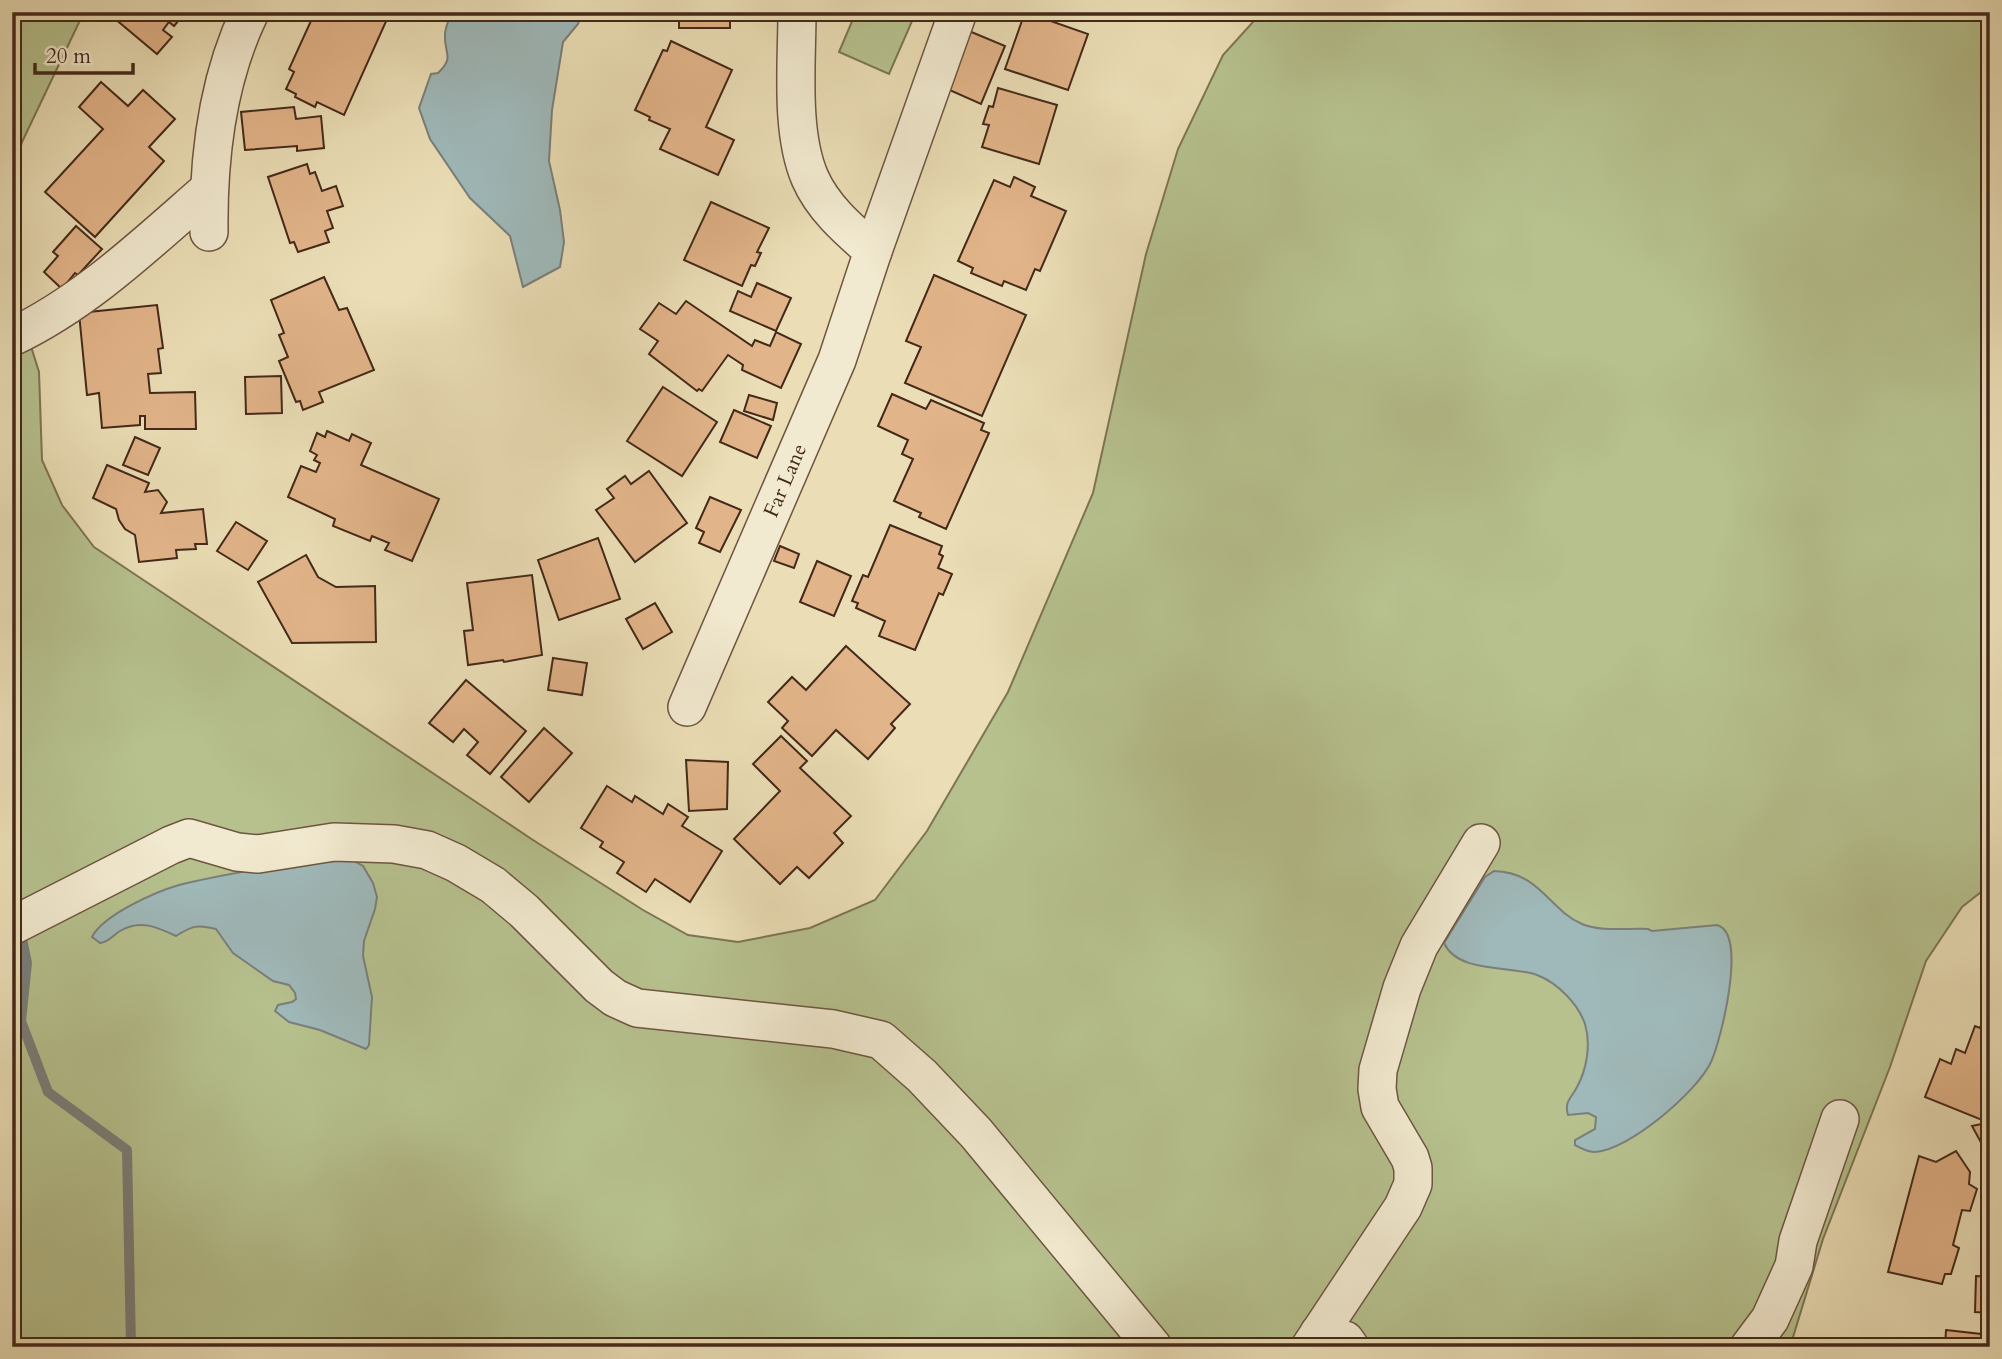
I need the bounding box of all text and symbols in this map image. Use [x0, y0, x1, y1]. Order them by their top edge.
scale bar [35, 32, 133, 76]
text: 20 m [46, 42, 91, 71]
street label: Far Lane [756, 439, 814, 522]

